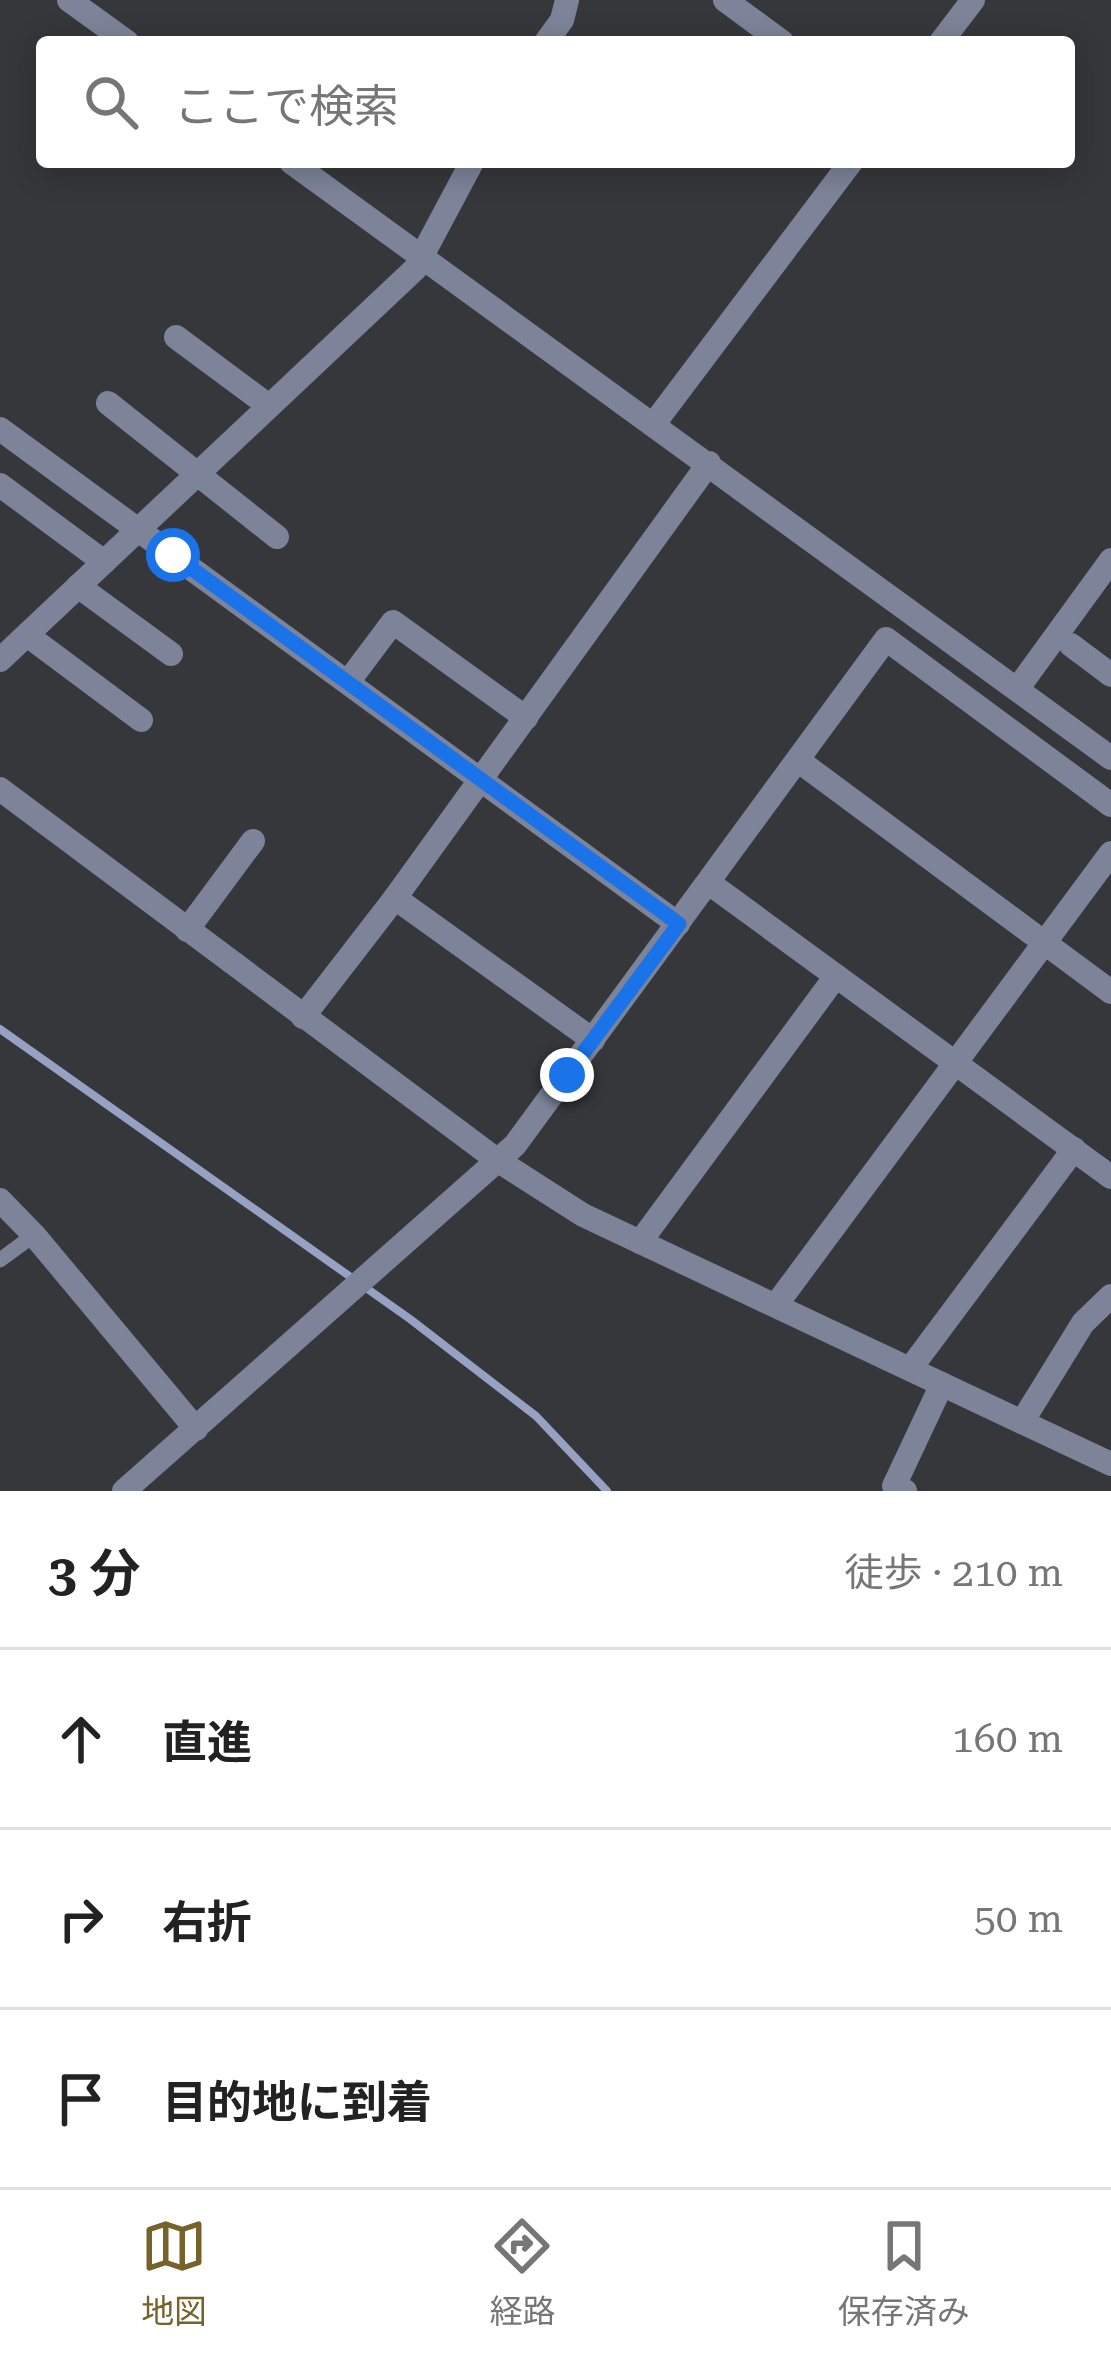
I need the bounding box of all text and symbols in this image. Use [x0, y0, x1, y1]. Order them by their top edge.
search box [36, 36, 1075, 168]
icon: search [78, 69, 144, 135]
text: ここで検索 [174, 80, 399, 133]
route start [146, 528, 200, 582]
route end [540, 1048, 594, 1102]
text: 3 分 [48, 1544, 140, 1603]
text: 徒歩 · 210 m [844, 1550, 1063, 1596]
icon: ahead [48, 1706, 114, 1772]
text: 直進 [162, 1716, 252, 1769]
text: 160 m [952, 1716, 1063, 1762]
icon: right [48, 1886, 114, 1952]
text: 右折 [162, 1896, 252, 1949]
text: 50 m [974, 1896, 1063, 1942]
icon: arrive [48, 2066, 114, 2132]
text: 目的地に到着 [162, 2076, 432, 2129]
tab: 地図 [141, 2213, 207, 2333]
tab: 経路 [489, 2213, 555, 2333]
tab: 保存済み [838, 2213, 970, 2333]

